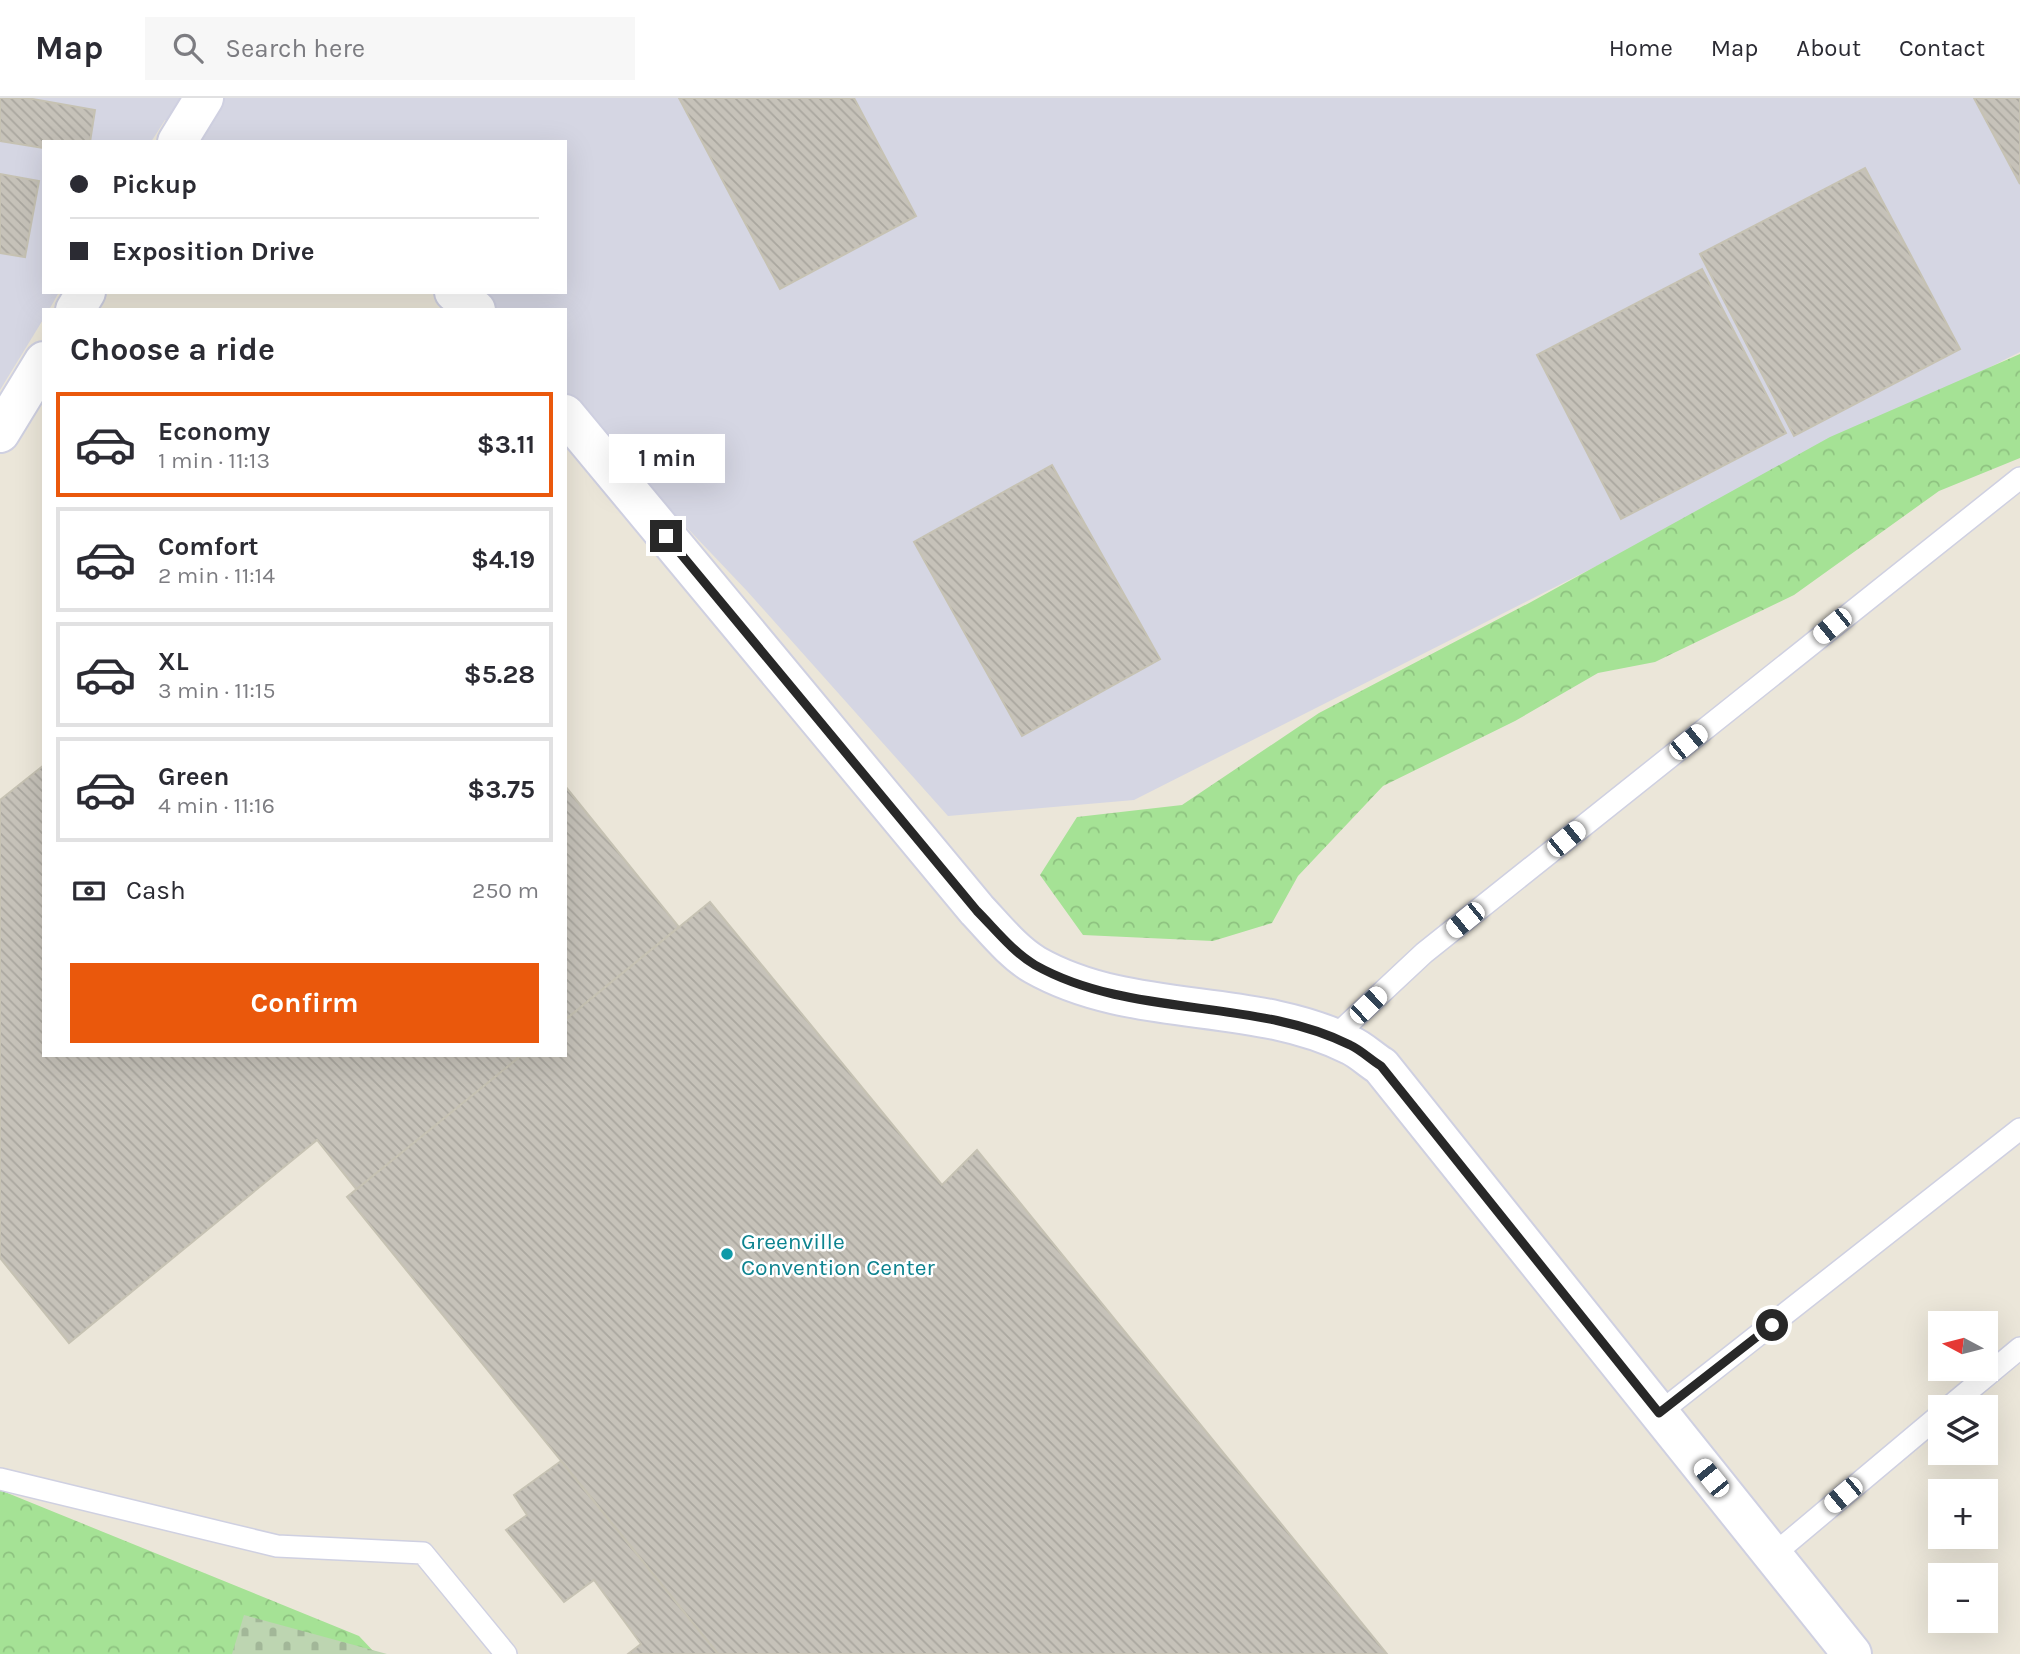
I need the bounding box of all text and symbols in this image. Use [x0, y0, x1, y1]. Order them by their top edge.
search box [145, 17, 635, 80]
text: Map [35, 29, 103, 67]
icon: search [169, 29, 207, 67]
text: Search here [225, 33, 365, 64]
text: Home [1609, 34, 1673, 62]
text: Map [1711, 34, 1758, 62]
text: About [1796, 34, 1861, 62]
text: Contact [1899, 34, 1985, 62]
text: Pickup [112, 169, 197, 200]
text: Exposition Drive [112, 236, 315, 267]
text: Choose a ride [70, 331, 275, 368]
icon: car [74, 413, 137, 476]
text: Economy [158, 416, 270, 447]
text: $3.11 [477, 429, 535, 460]
callout: 1 min [608, 434, 724, 484]
text: 1 min [638, 445, 696, 472]
text: 1 min · 11:13 [158, 447, 270, 474]
route end [650, 520, 682, 552]
icon: car [74, 528, 137, 591]
text: Comfort [158, 531, 259, 562]
text: $4.19 [471, 544, 535, 575]
text: 2 min · 11:14 [158, 562, 275, 589]
car [1810, 605, 1855, 647]
icon: car [74, 643, 137, 706]
text: XL [158, 646, 189, 677]
text: $5.28 [464, 659, 535, 690]
text: 3 min · 11:15 [158, 677, 275, 704]
car [1666, 721, 1711, 763]
icon: car [74, 758, 137, 821]
text: Green [158, 761, 230, 792]
text: $3.75 [467, 774, 535, 805]
text: 4 min · 11:16 [158, 792, 275, 819]
car [1544, 818, 1589, 860]
icon: cash [70, 872, 108, 910]
text: Cash [126, 875, 186, 906]
text: 250 m [472, 877, 539, 904]
car [1443, 899, 1488, 941]
button: Confirm [70, 963, 539, 1043]
car [1346, 983, 1391, 1027]
place label: Greenville Convention Center [741, 1228, 935, 1281]
marker: Greenville Convention Center [719, 1246, 735, 1262]
route start [1756, 1309, 1788, 1341]
north arrow [1928, 1311, 1998, 1381]
map controls [1928, 1311, 1998, 1633]
button: layers [1928, 1395, 1998, 1465]
car [1690, 1455, 1733, 1501]
car [1821, 1473, 1866, 1517]
button: + [1928, 1479, 1998, 1549]
button: − [1928, 1563, 1998, 1633]

